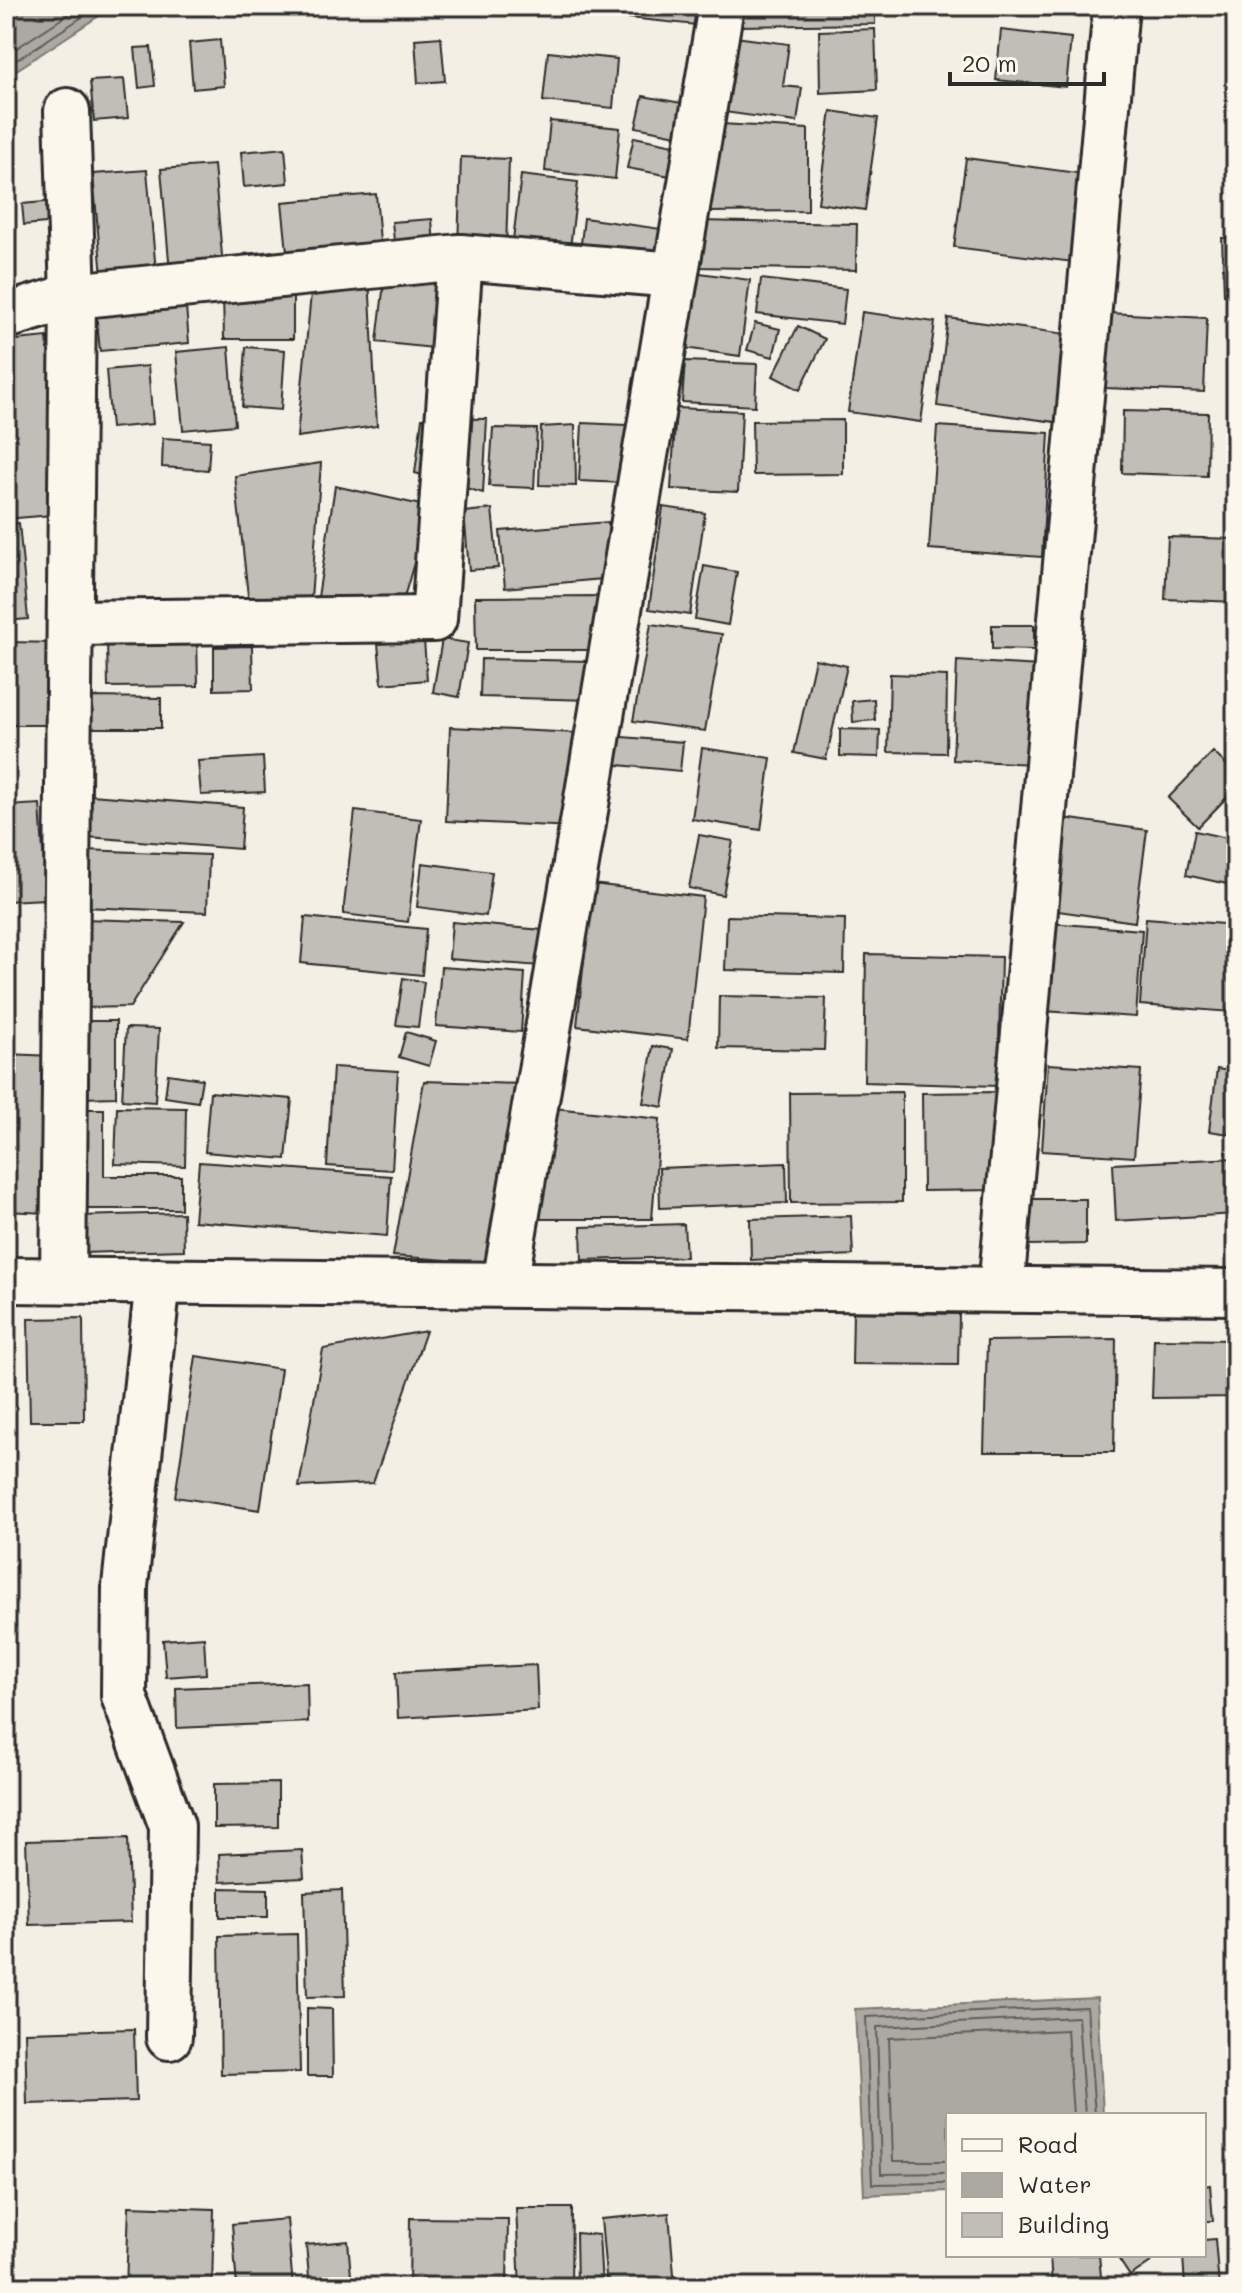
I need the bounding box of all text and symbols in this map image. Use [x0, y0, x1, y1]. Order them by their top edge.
scale bar [950, 36, 1104, 86]
text: 20 m [962, 47, 1017, 78]
legend [946, 2113, 1206, 2257]
text: Road [1018, 2128, 1078, 2159]
text: Water [1018, 2168, 1092, 2199]
text: Building [1018, 2208, 1109, 2239]

